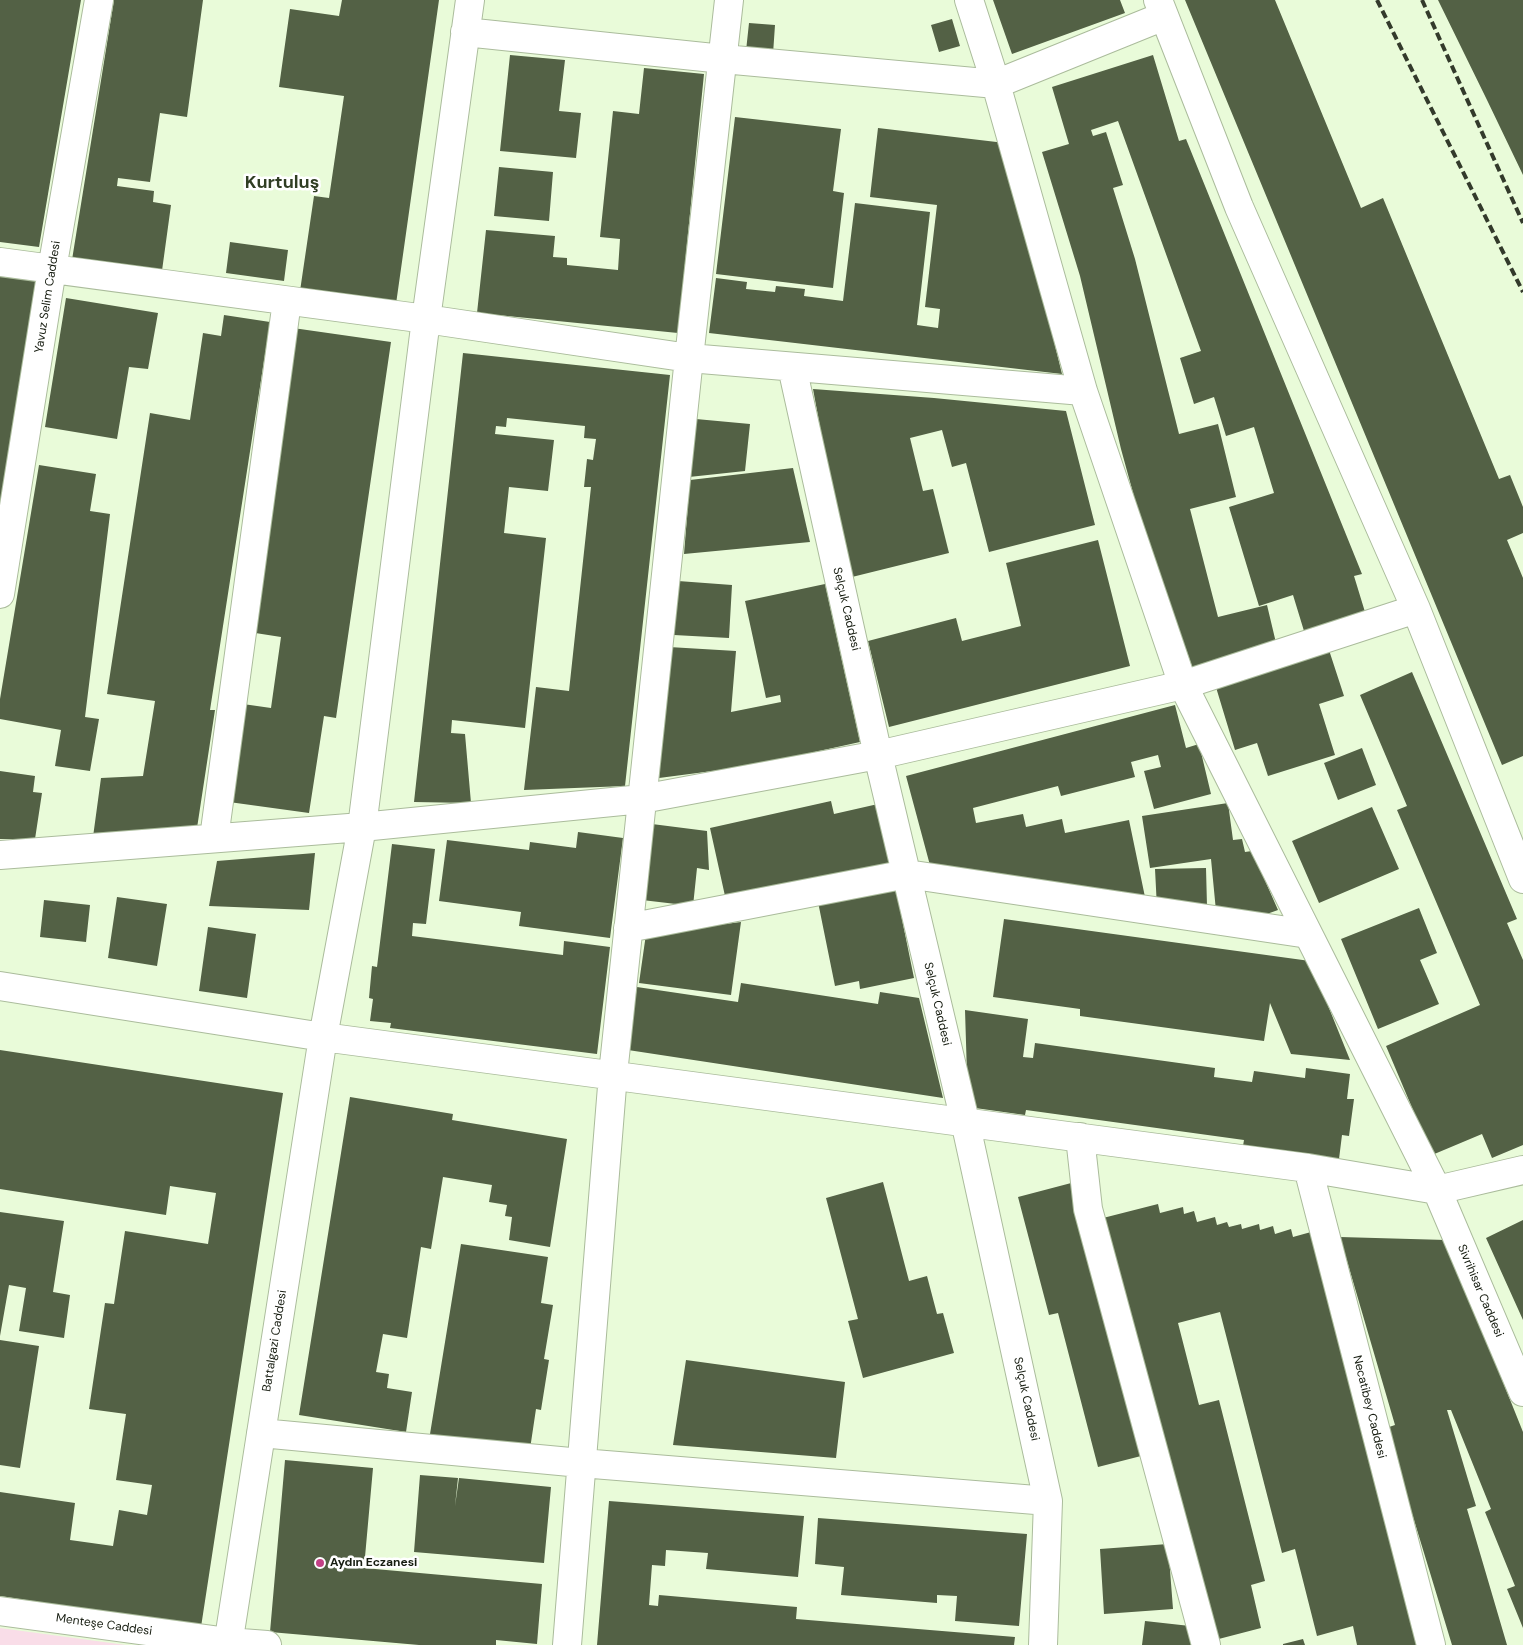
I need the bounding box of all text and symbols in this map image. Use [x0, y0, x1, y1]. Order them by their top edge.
district label: Kurtuluş [245, 172, 319, 194]
street label: Yavuz Selim Caddesi [32, 240, 64, 354]
street label: Selçuk Caddesi [829, 566, 863, 652]
street label: Selçuk Caddesi [920, 961, 954, 1047]
street label: Sivrihisar Caddesi [1454, 1242, 1506, 1340]
street label: Battalgazi Caddesi [260, 1289, 290, 1393]
street label: Necatibey Caddesi [1349, 1354, 1389, 1460]
street label: Selçuk Caddesi [1010, 1356, 1042, 1442]
place label: Aydın Eczanesi [330, 1556, 417, 1570]
marker: Aydın Eczanesi [314, 1557, 326, 1569]
street label: Menteşe Caddesi [55, 1611, 153, 1639]

